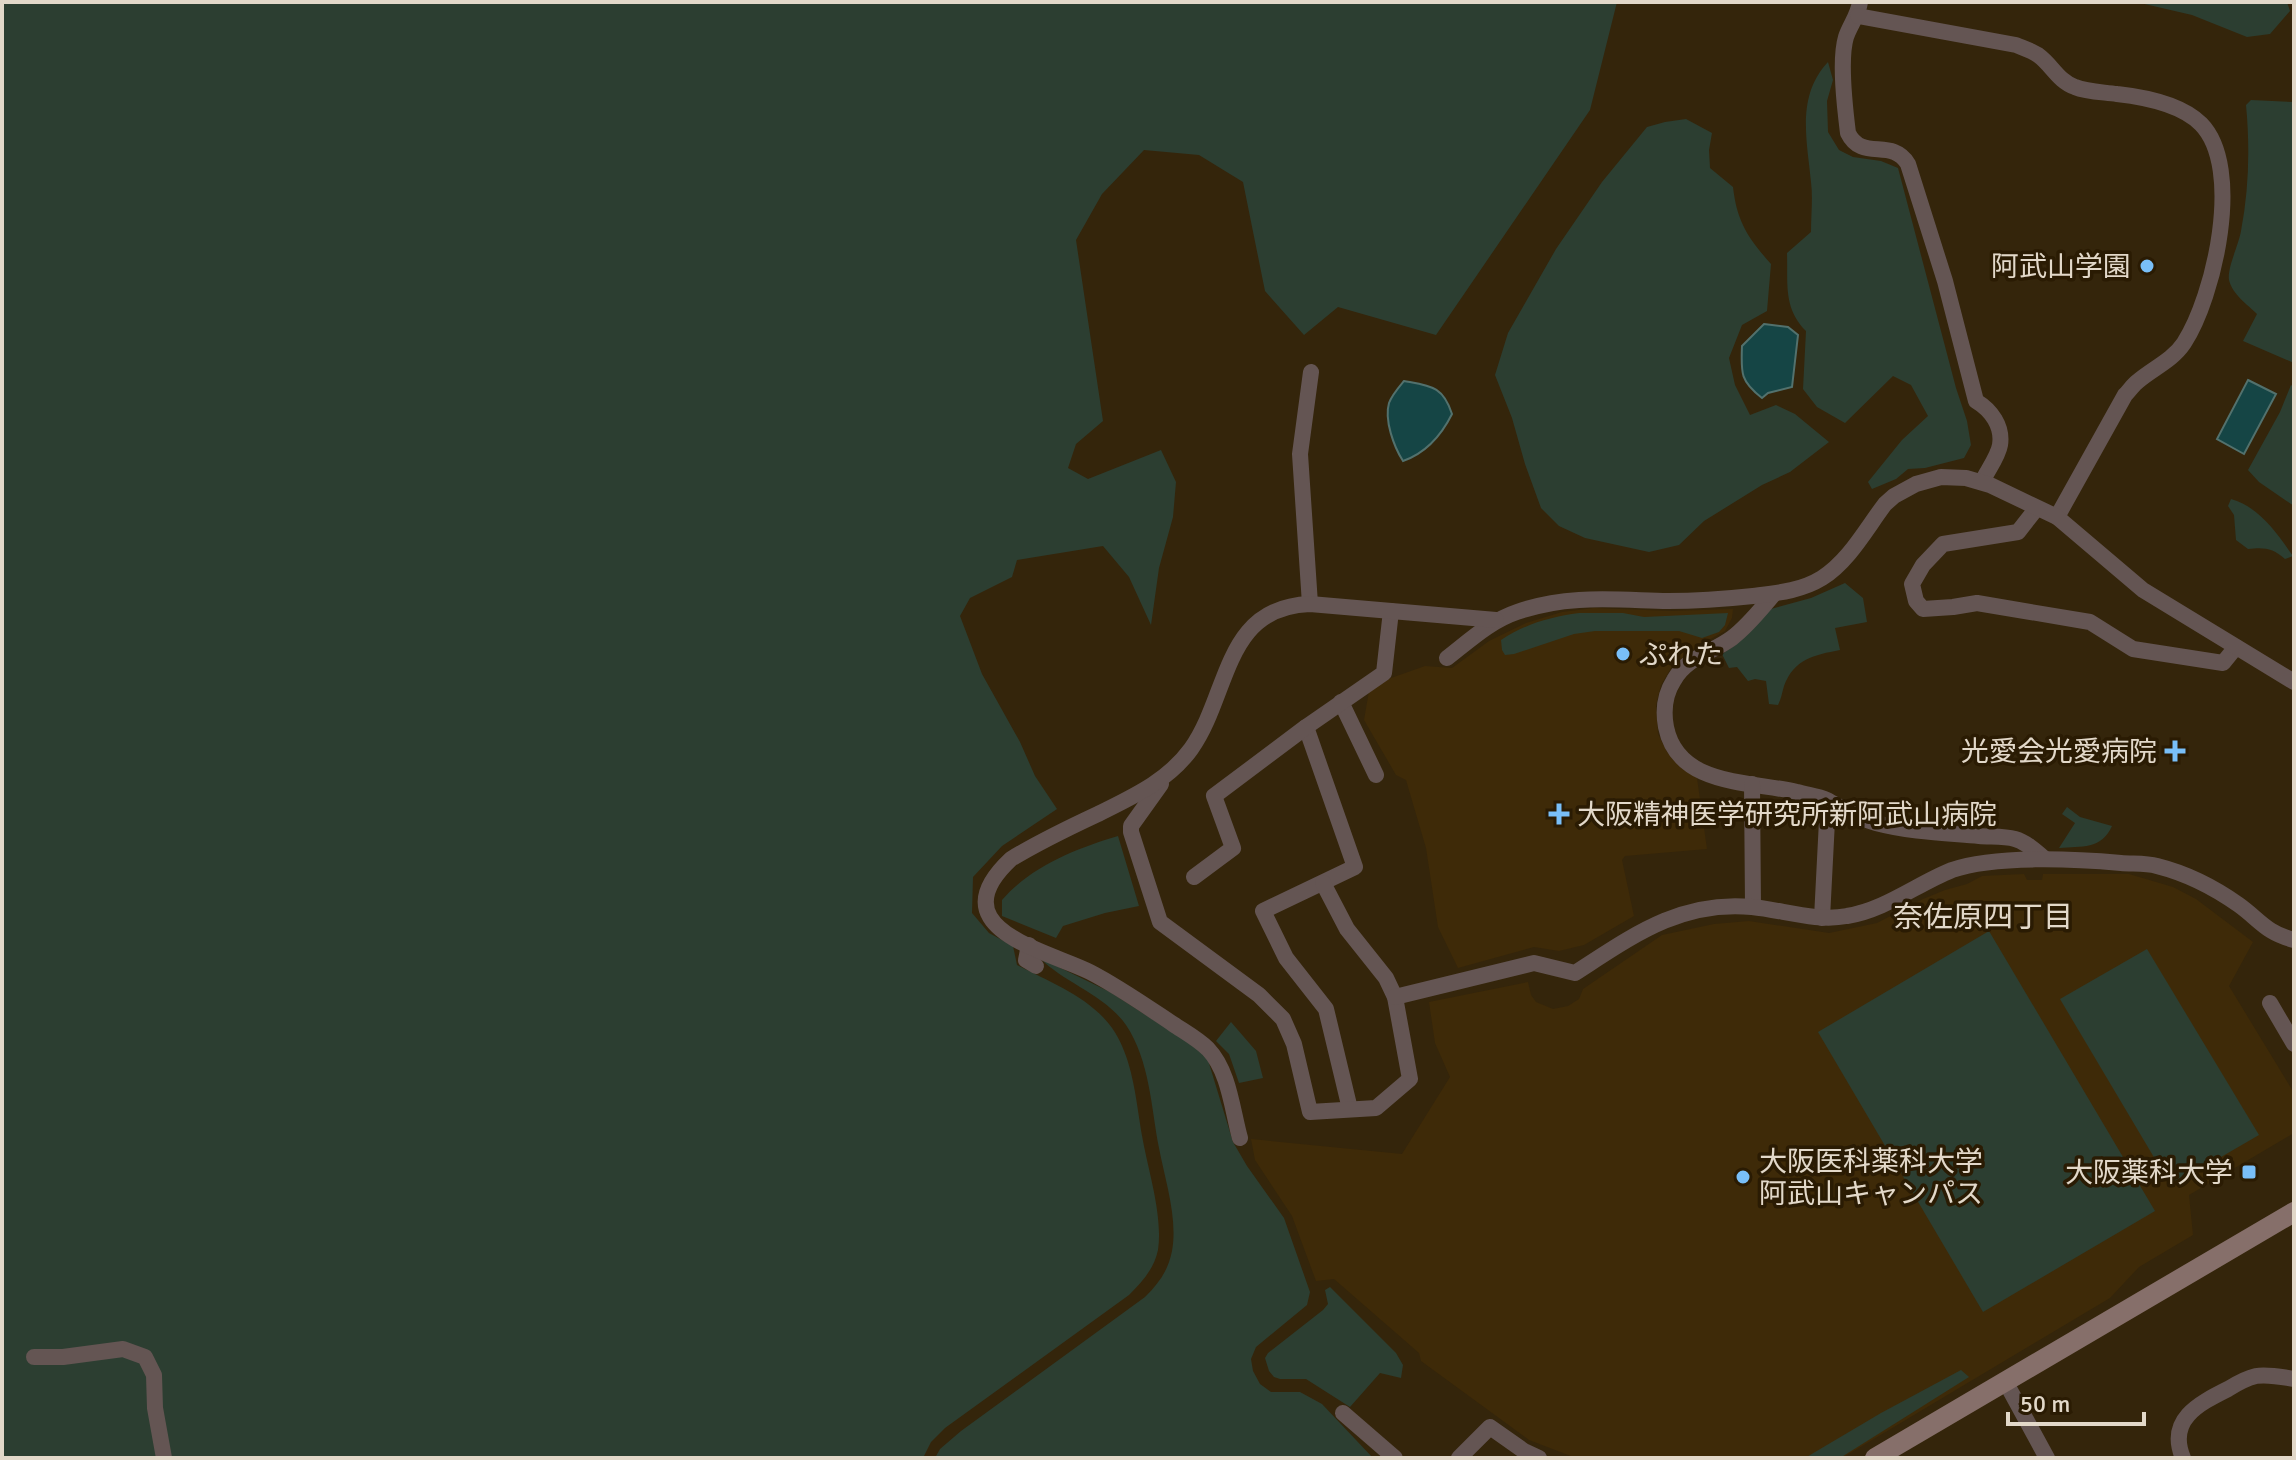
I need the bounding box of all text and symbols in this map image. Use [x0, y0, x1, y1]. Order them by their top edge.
place label: 阿武山学園 [1991, 250, 2131, 284]
marker: 阿武山学園 [2138, 257, 2156, 275]
place label: ぷれた [1639, 638, 1723, 672]
marker: ぷれた [1614, 645, 1632, 663]
place label: 光愛会光愛病院 [1961, 735, 2157, 769]
marker: 光愛会光愛病院 [2164, 740, 2186, 762]
place label: 大阪精神医学研究所新阿武山病院 [1577, 798, 1997, 832]
marker: 大阪精神医学研究所新阿武山病院 [1548, 803, 1570, 825]
district label: 奈佐原四丁目 [1893, 899, 2073, 936]
place label: 大阪医科薬科大学 阿武山キャンパス [1759, 1145, 1983, 1211]
place label: 大阪薬科大学 [2065, 1156, 2233, 1190]
marker: 大阪薬科大学 [2240, 1163, 2258, 1181]
marker: 大阪医科薬科大学 阿武山キャンパス [1734, 1168, 1752, 1186]
scale bar [2008, 1376, 2144, 1426]
text: 50 m [2020, 1389, 2070, 1419]

